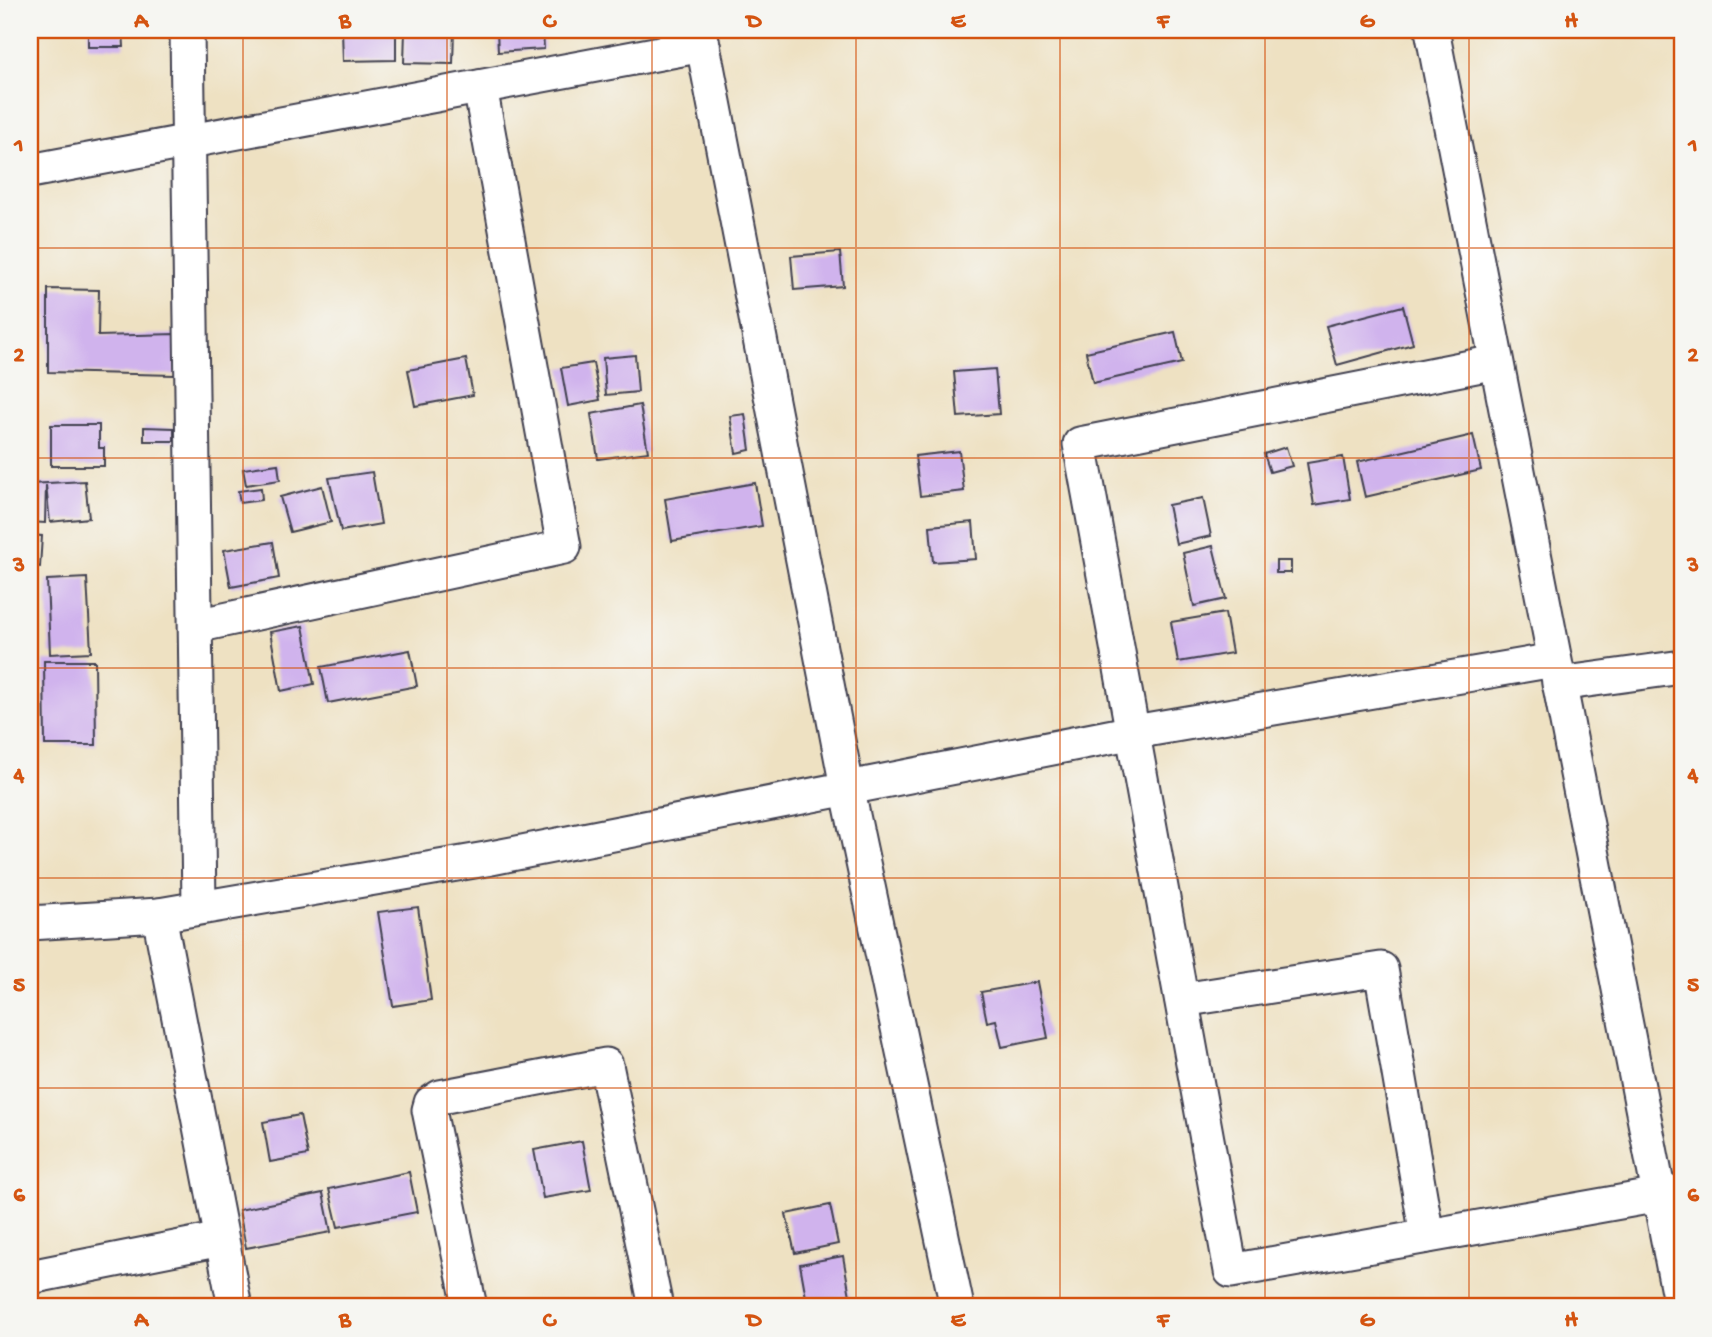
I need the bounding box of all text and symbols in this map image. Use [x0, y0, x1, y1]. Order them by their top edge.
text: A [133, 9, 149, 36]
text: B [338, 9, 352, 36]
text: C [543, 9, 558, 36]
text: D [745, 9, 763, 36]
text: E [951, 9, 967, 36]
text: F [1156, 9, 1171, 36]
text: G [1360, 9, 1376, 36]
text: H [1564, 9, 1578, 36]
text: 1 [13, 133, 24, 160]
text: 1 [1687, 133, 1698, 160]
text: 2 [13, 343, 25, 370]
text: 2 [1687, 343, 1699, 370]
text: 3 [12, 553, 25, 580]
text: 3 [1686, 553, 1699, 580]
text: 4 [13, 763, 25, 790]
text: 4 [1687, 763, 1699, 790]
text: 5 [13, 973, 25, 1000]
text: 5 [1687, 973, 1699, 1000]
text: 6 [13, 1183, 26, 1210]
text: 6 [1687, 1183, 1700, 1210]
text: A [133, 1308, 149, 1335]
text: B [338, 1308, 352, 1335]
text: C [543, 1308, 558, 1335]
text: D [745, 1308, 763, 1335]
text: E [951, 1308, 967, 1335]
text: F [1156, 1308, 1171, 1335]
text: G [1360, 1308, 1376, 1335]
text: H [1564, 1308, 1578, 1335]

